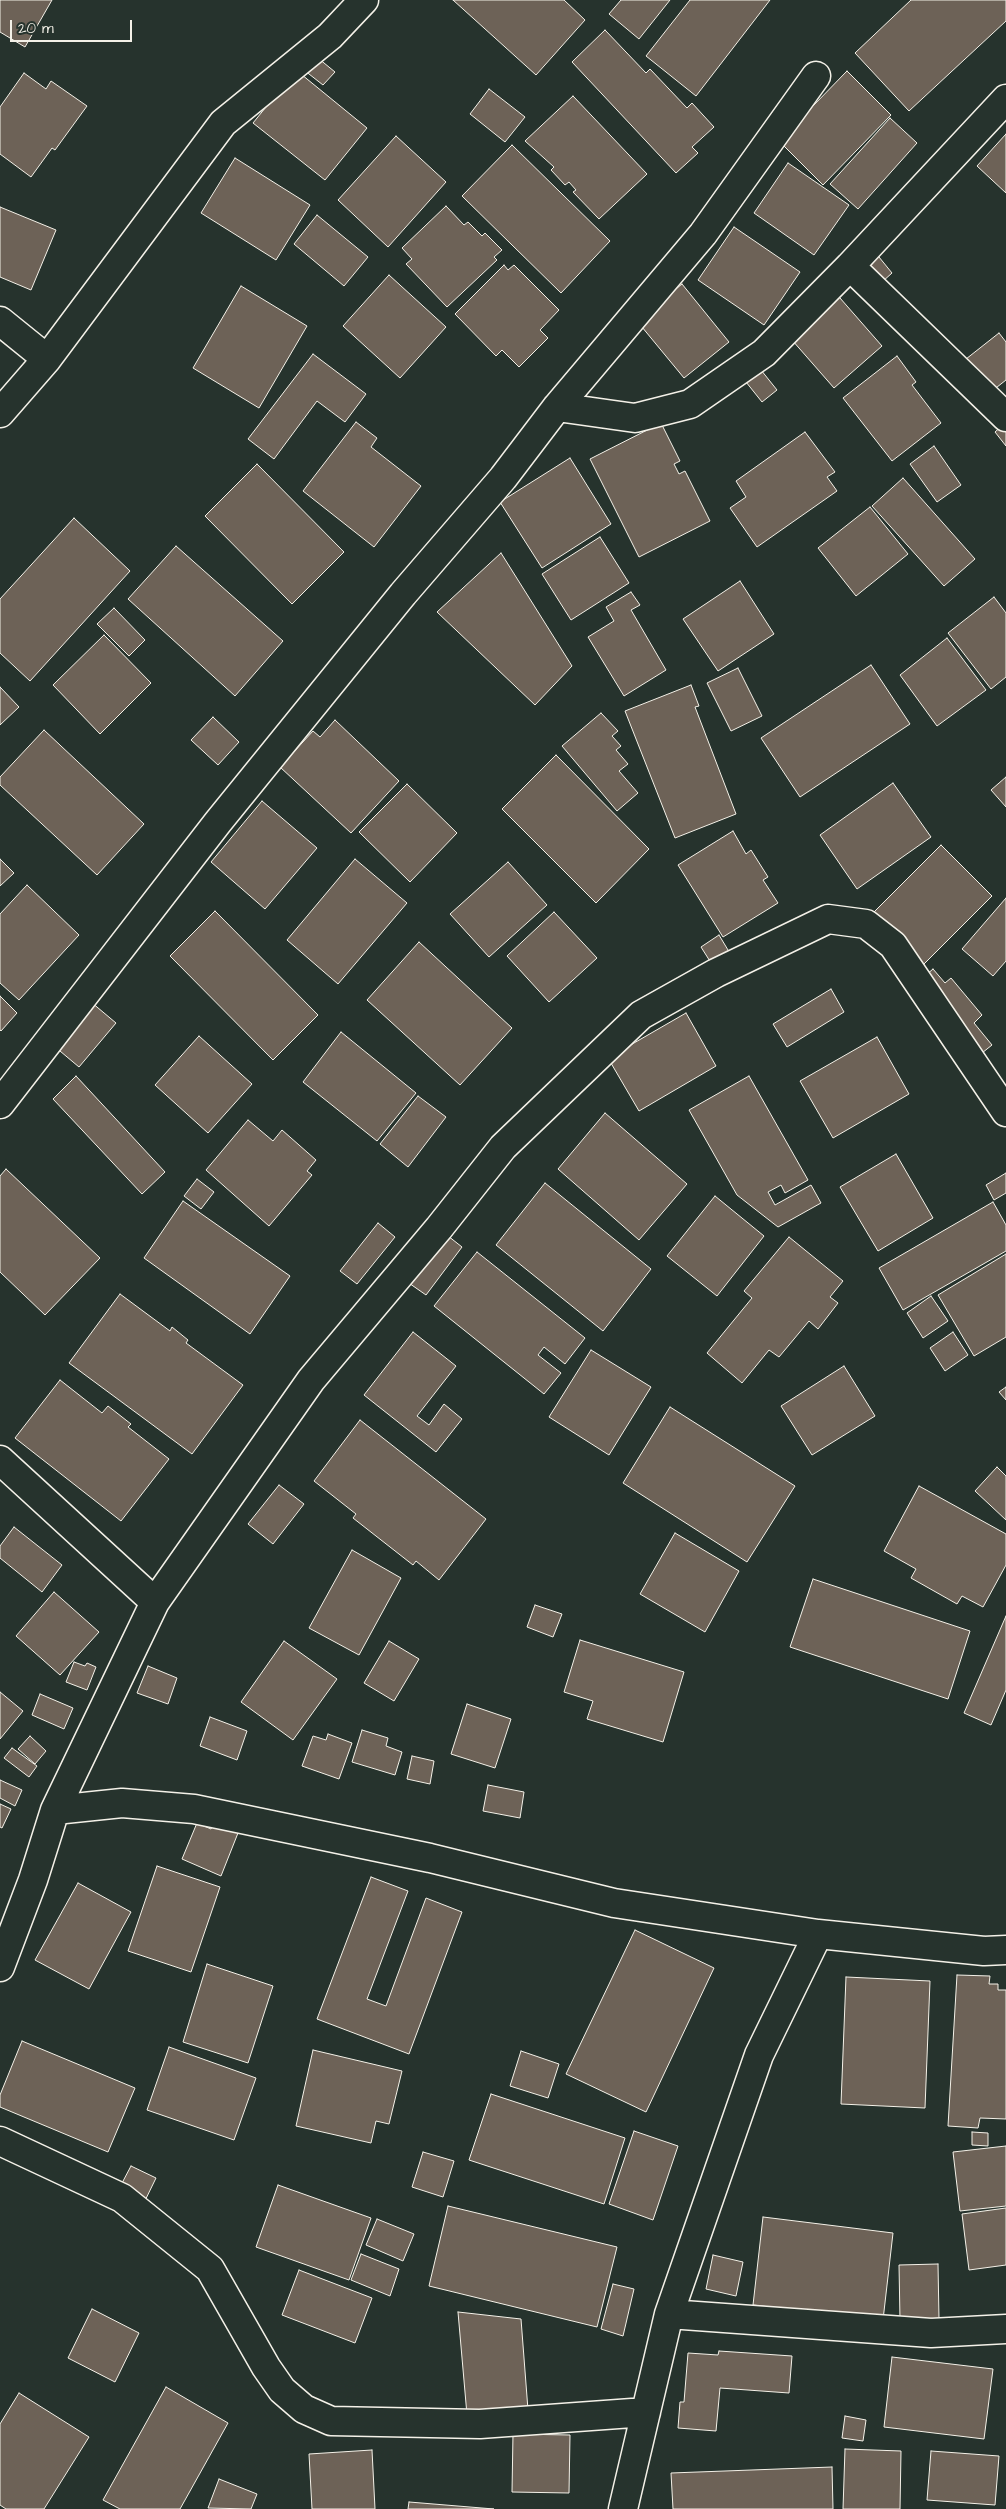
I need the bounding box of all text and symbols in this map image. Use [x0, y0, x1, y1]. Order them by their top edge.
scale bar [12, 10, 135, 42]
text: 20 m [18, 18, 54, 39]

